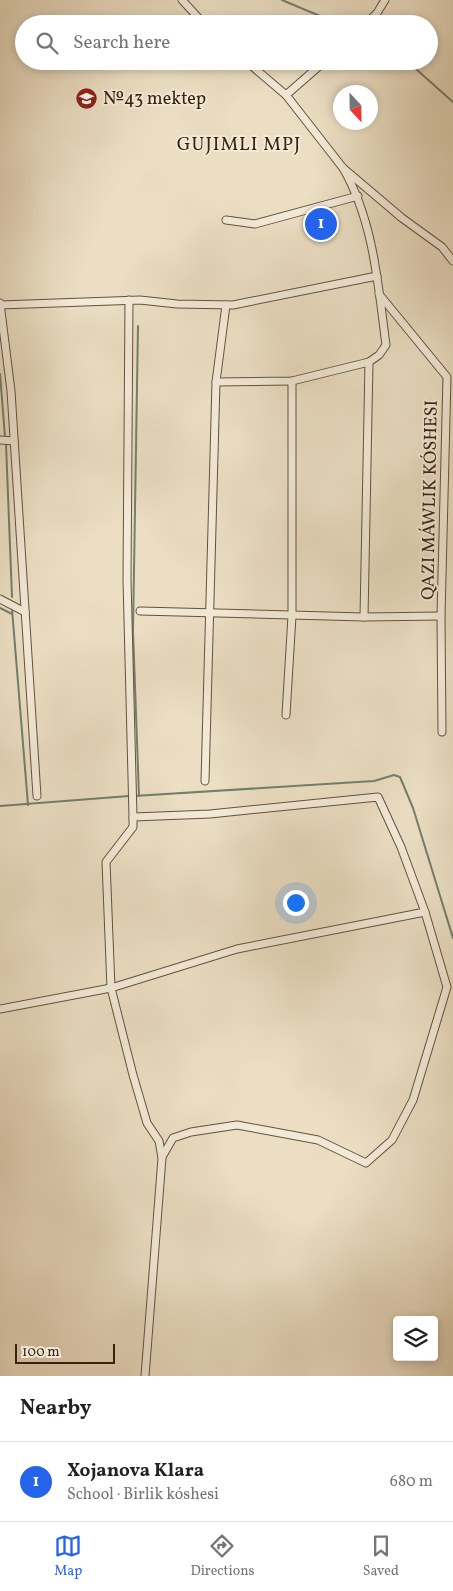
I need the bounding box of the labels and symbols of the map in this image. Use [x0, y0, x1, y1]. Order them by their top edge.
north arrow [333, 85, 378, 130]
school or university icon: №43 mektep [75, 86, 99, 110]
place label: №43 mektep [103, 87, 206, 112]
district label: GUJIMLI MPJ [177, 132, 301, 158]
pin: 1 [305, 205, 337, 243]
street label: QAZI MÁWLIK KÓSHESI [416, 400, 445, 600]
your location [283, 890, 309, 916]
scale bar [15, 1341, 115, 1364]

